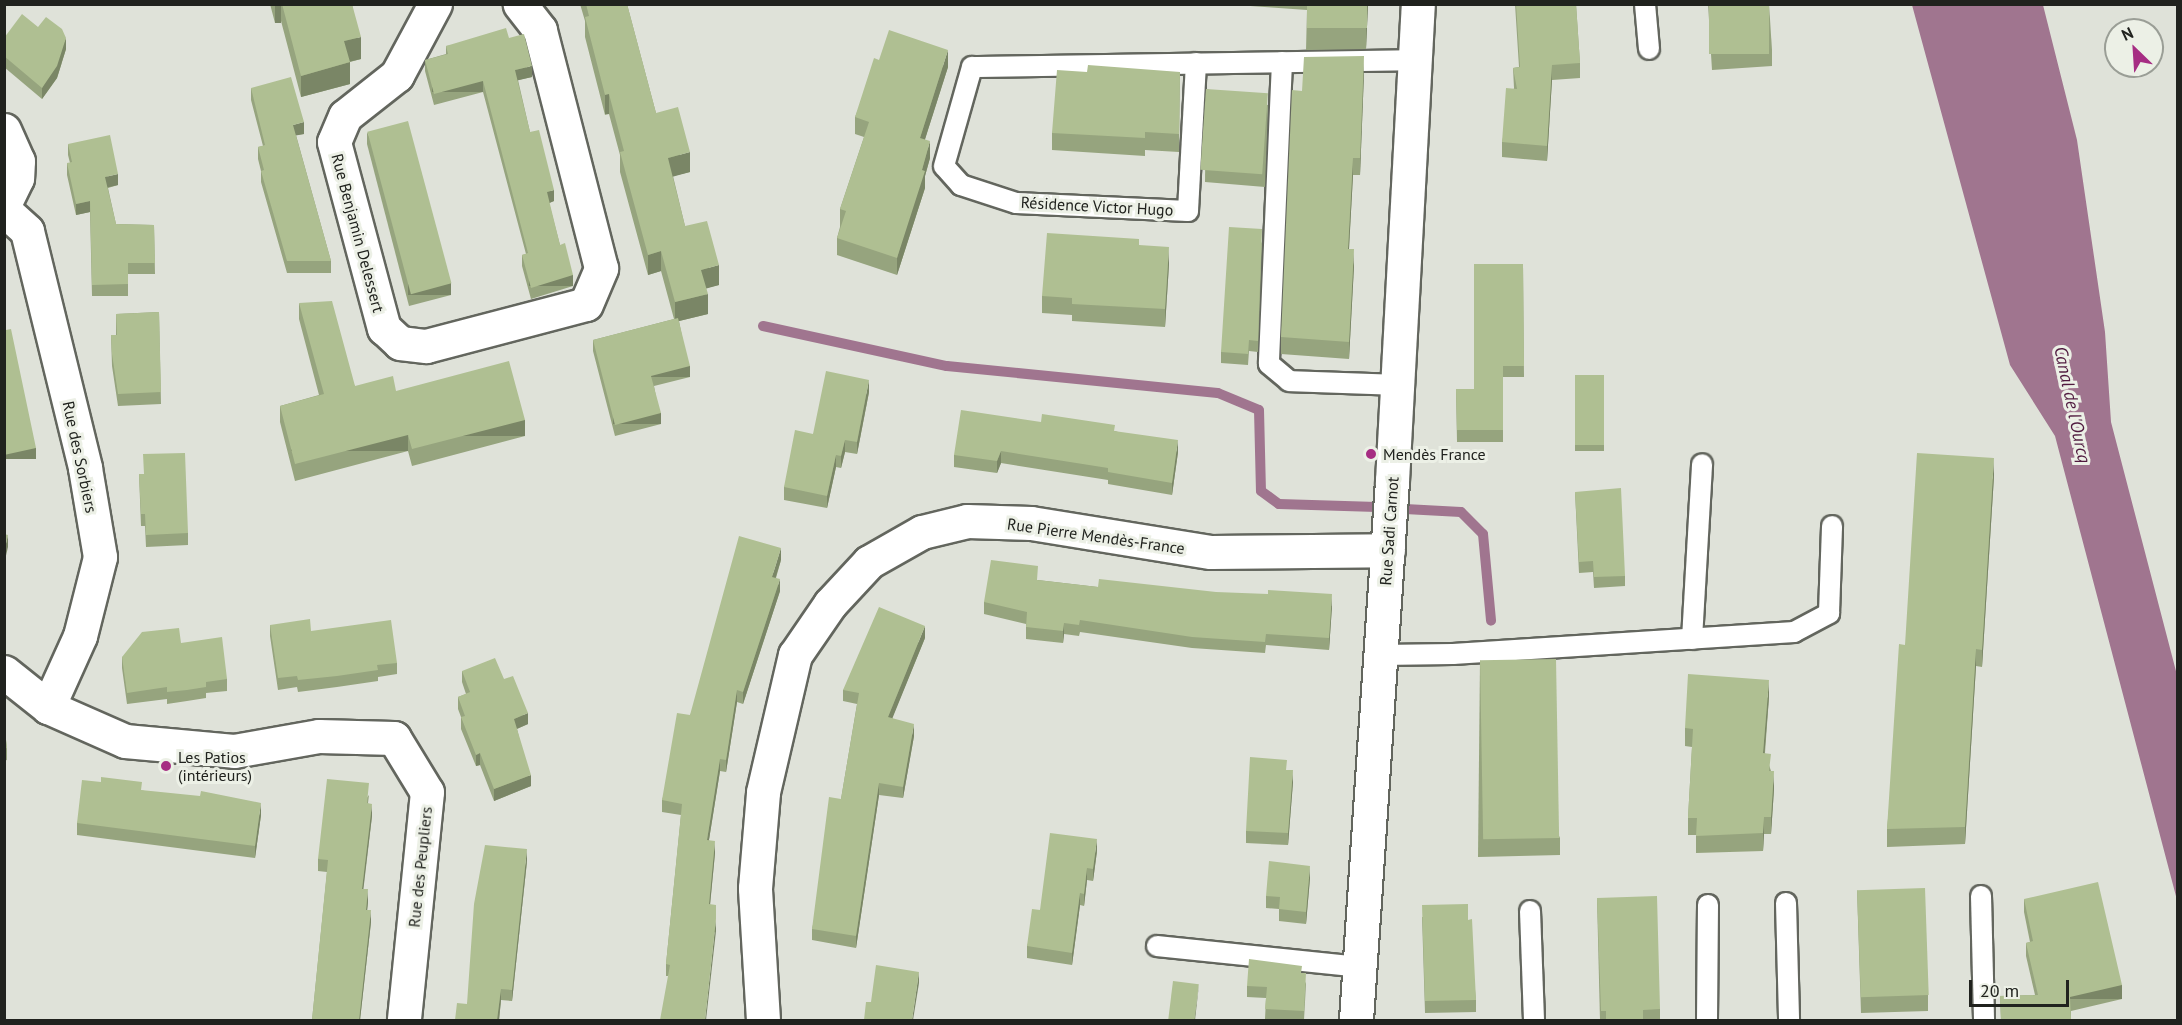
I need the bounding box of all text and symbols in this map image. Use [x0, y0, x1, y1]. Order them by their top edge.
north arrow [2104, 18, 2164, 78]
text: N [2118, 22, 2136, 45]
street label: Rue Benjamin Delessert [328, 152, 388, 314]
street label: Résidence Victor Hugo [1020, 192, 1174, 220]
water label: Canal de l'Ourcq [2049, 345, 2095, 465]
street label: Rue des Sorbiers [59, 399, 101, 515]
place label: Mendès France [1383, 444, 1486, 464]
marker: Mendès France [1364, 447, 1378, 461]
street label: Rue Sadi Carnot [1376, 476, 1402, 586]
street label: Rue Pierre Mendès-France [1006, 514, 1186, 558]
place label: Les Patios (intérieurs) [178, 747, 252, 785]
marker: Les Patios (intérieurs) [159, 759, 173, 773]
street label: Rue des Peupliers [404, 806, 436, 928]
scale bar [1972, 968, 2072, 1006]
text: 20 m [1980, 979, 2019, 1002]

